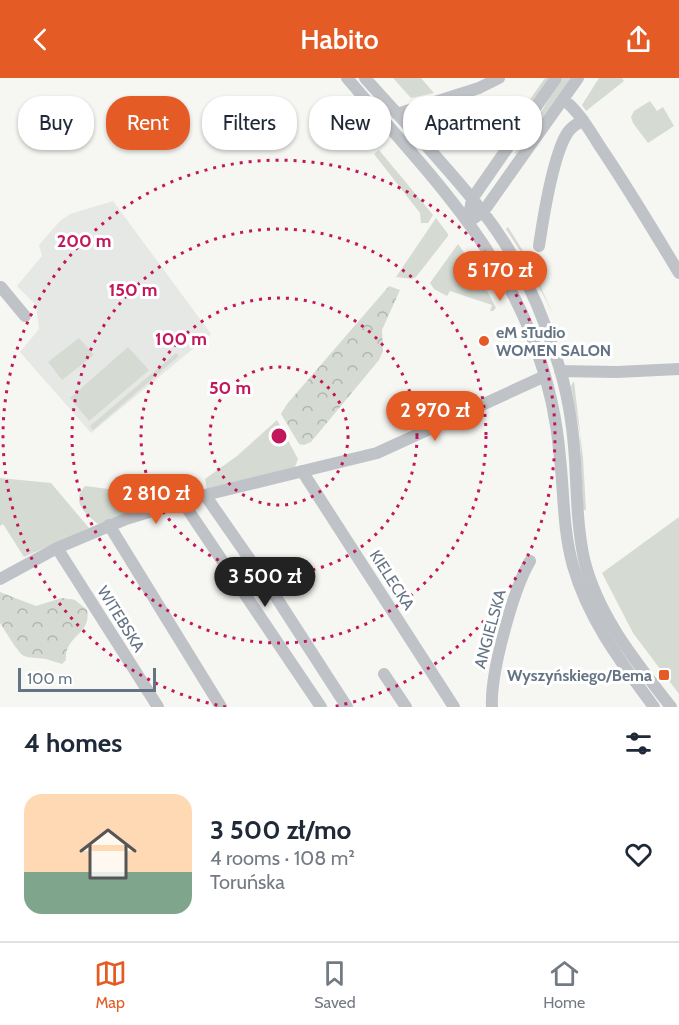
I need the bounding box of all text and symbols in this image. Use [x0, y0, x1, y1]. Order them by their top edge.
icon: back [24, 23, 57, 56]
text: Habito [300, 23, 379, 56]
icon: share [622, 23, 655, 56]
chip: Buy [18, 96, 94, 150]
chip: Rent [106, 96, 190, 150]
chip: Filters [202, 96, 297, 150]
chip: New [309, 96, 391, 150]
chip: Apartment [403, 96, 542, 150]
text: 200 m [57, 230, 111, 252]
pin: 5 170 zł [438, 251, 562, 302]
text: 5 170 zł [467, 258, 533, 282]
text: 150 m [109, 279, 157, 301]
place label: eM sTudio WOMEN SALON [496, 323, 611, 360]
text: 100 m [155, 328, 207, 350]
marker: eM sTudio WOMEN SALON [477, 334, 491, 348]
text: 50 m [209, 377, 251, 399]
pin: 2 970 zł [373, 391, 497, 442]
text: 2 970 zł [400, 398, 470, 422]
centre of rings [269, 426, 289, 446]
pin: 2 810 zł [94, 474, 218, 525]
text: 2 810 zł [122, 481, 190, 505]
street label: KIELECKA [366, 547, 418, 614]
pin: 3 500 zł [203, 557, 327, 608]
text: 3 500 zł [228, 564, 302, 588]
street label: WITEBSKA [93, 582, 149, 656]
street label: ANGIELSKA [470, 587, 510, 671]
scale bar [18, 665, 156, 692]
place label: Wyszyńskiego/Bema [507, 666, 652, 685]
marker: Wyszyńskiego/Bema [657, 668, 671, 682]
text: 100 m [27, 669, 72, 688]
text: 4 homes [24, 727, 122, 759]
icon: filters [622, 727, 655, 760]
text: 3 500 zł/mo [210, 814, 351, 846]
icon: home [72, 818, 144, 890]
icon: heart [622, 838, 655, 871]
text: 4 rooms · 108 m² [210, 846, 355, 870]
text: Toruńska [210, 870, 285, 894]
tab: Map [94, 957, 127, 1012]
tab: Saved [314, 957, 356, 1012]
tab: Home [543, 957, 585, 1012]

